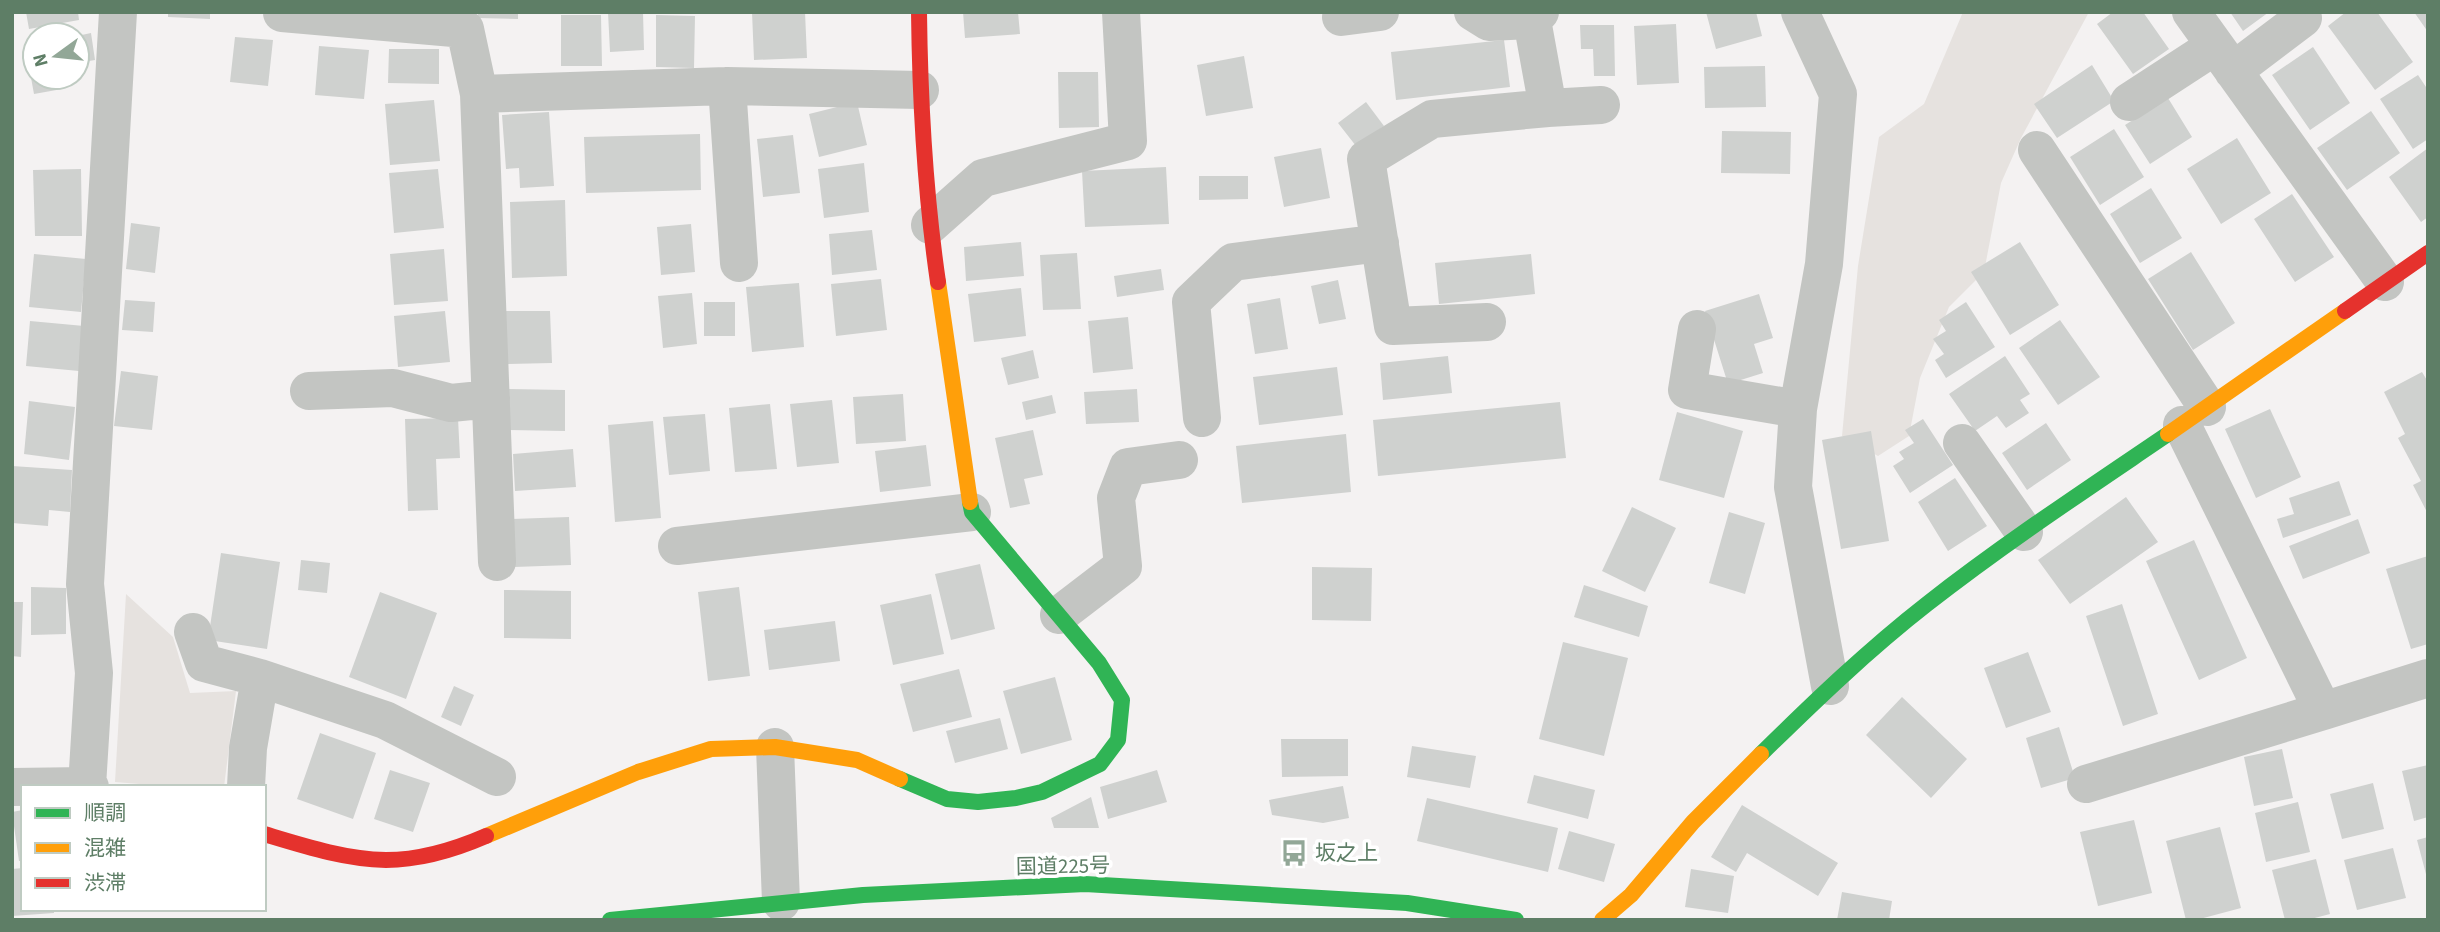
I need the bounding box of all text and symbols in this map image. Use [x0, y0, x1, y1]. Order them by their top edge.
north arrow [21, 21, 91, 91]
text: N [26, 50, 56, 70]
legend [21, 785, 266, 911]
text: 順調 [84, 798, 126, 828]
text: 混雑 [84, 833, 126, 863]
bus stop icon: 坂之上 [1279, 838, 1309, 868]
place label: 坂之上 [1315, 838, 1378, 868]
street label: 国道225号 [1016, 850, 1110, 882]
text: 渋滞 [84, 868, 126, 898]

